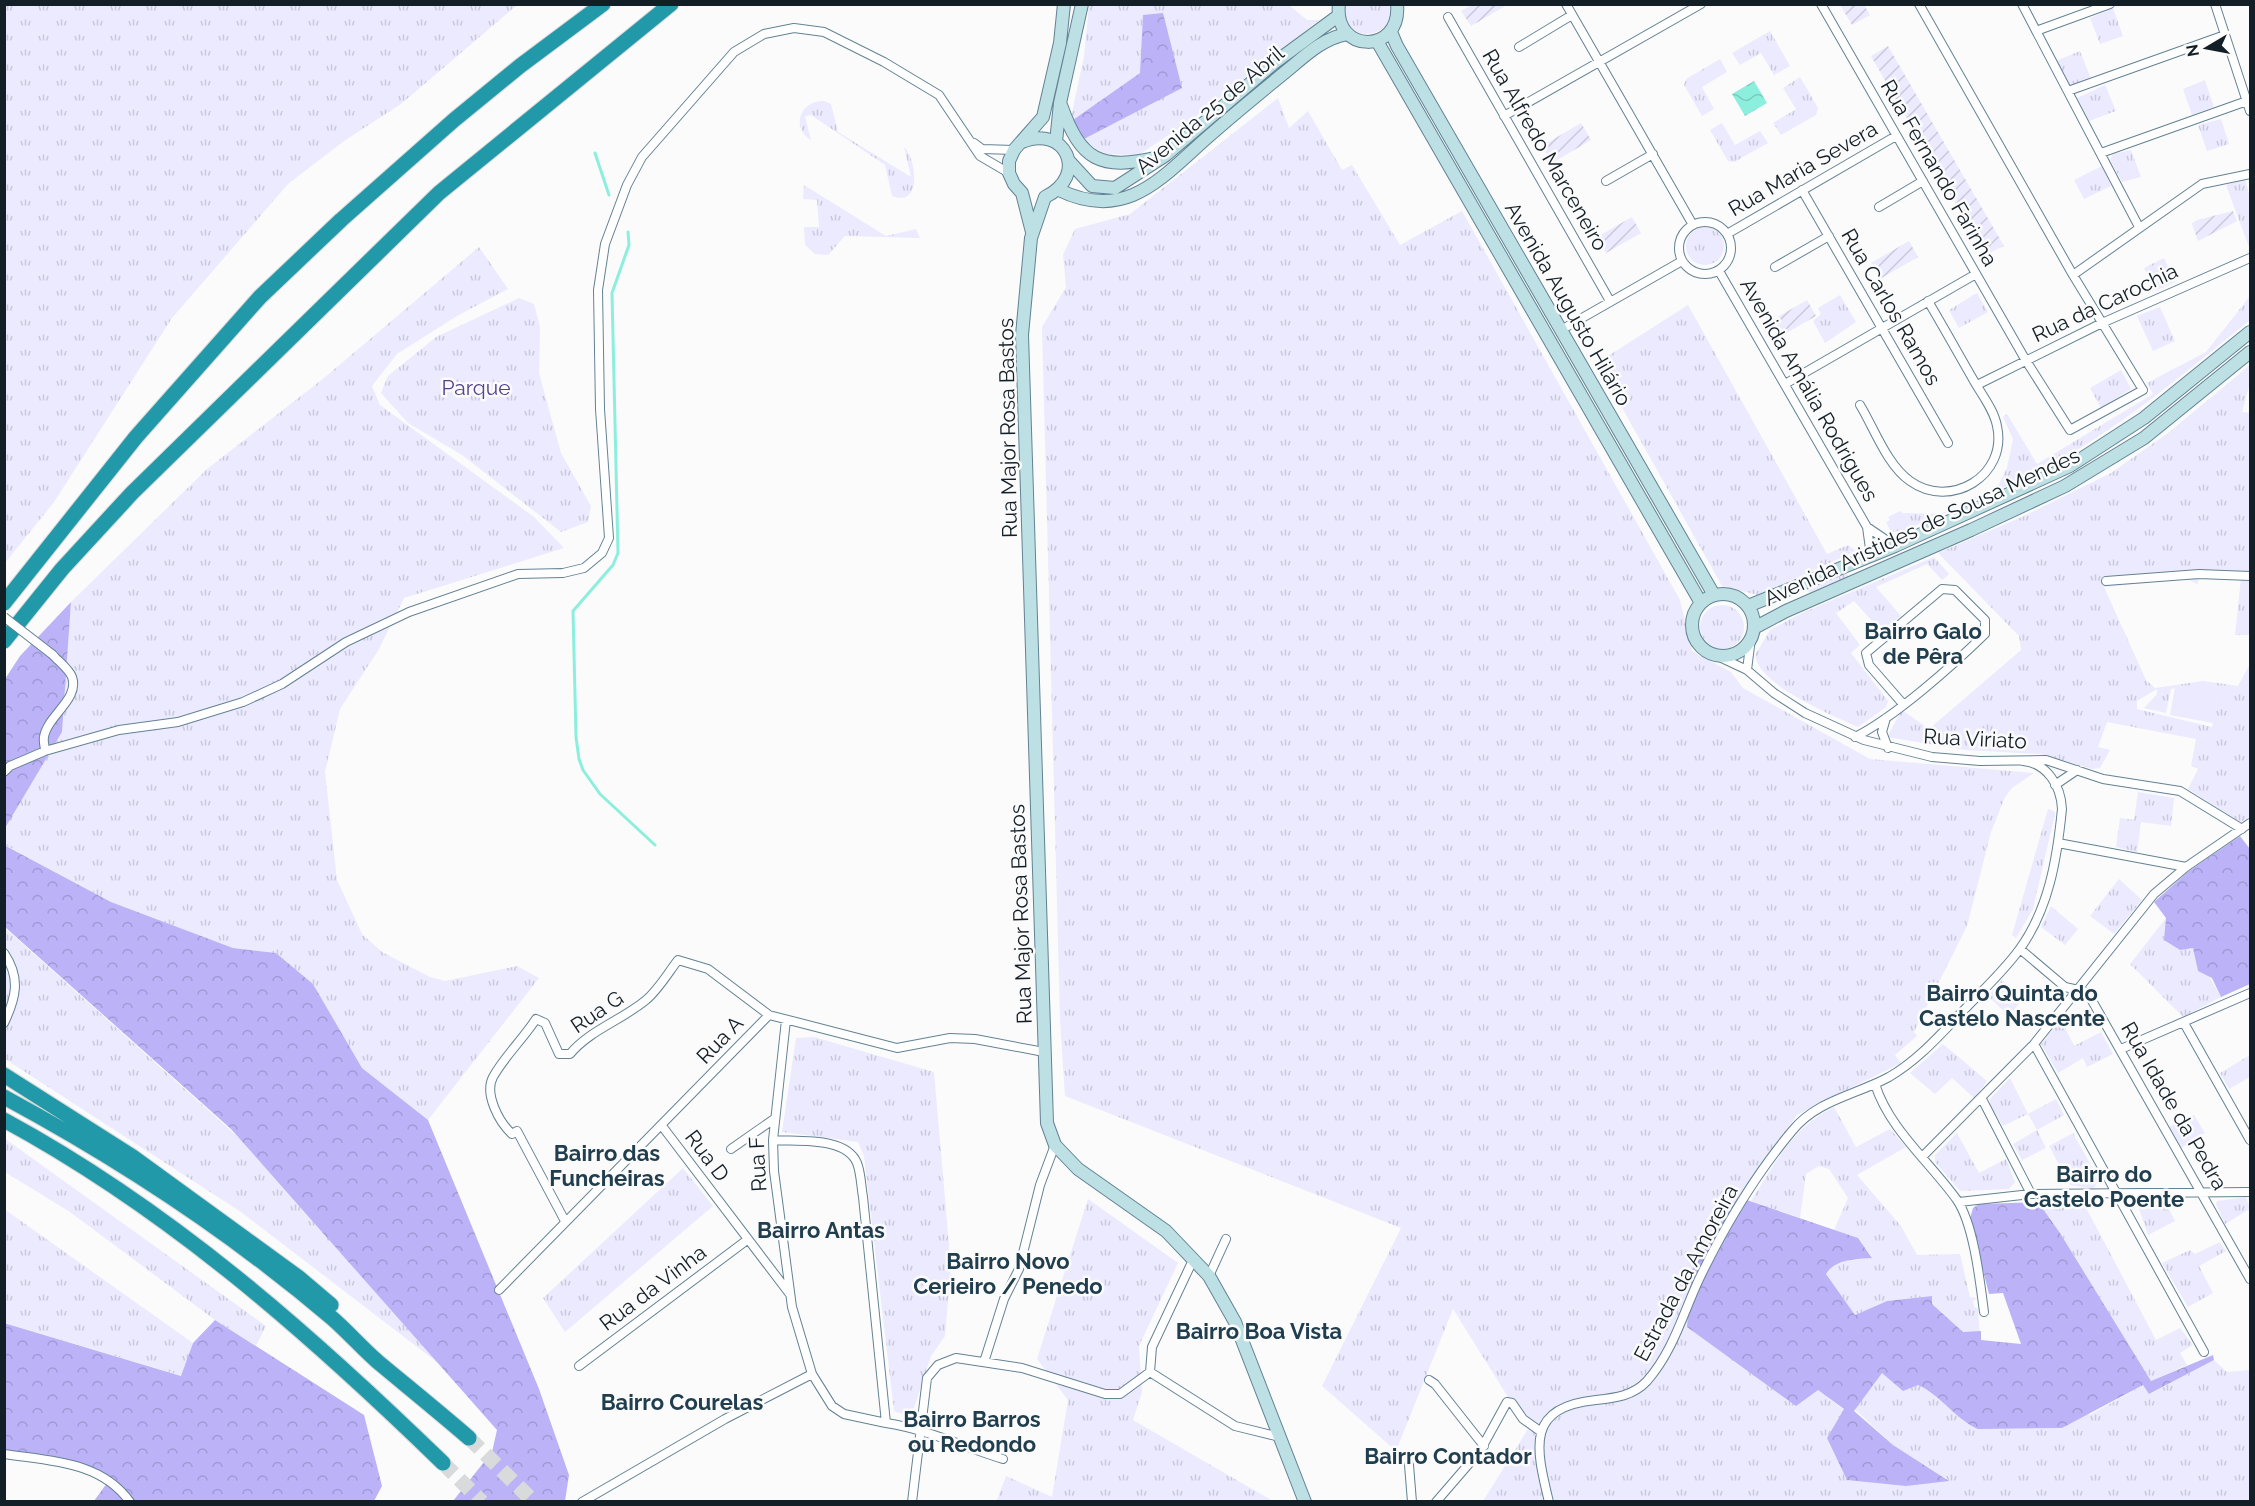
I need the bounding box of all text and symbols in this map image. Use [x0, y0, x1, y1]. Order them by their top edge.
north arrow [2177, 18, 2237, 78]
street label: Avenida 25 de Abril [1130, 40, 1289, 179]
text: N [2182, 43, 2203, 58]
street label: Rua Alfredo Marceneiro [1477, 45, 1613, 255]
street label: Rua Fernando Farinha [1876, 75, 2003, 271]
street label: Rua Maria Severa [1724, 116, 1882, 221]
street label: Avenida Augusto Hilário [1500, 197, 1637, 410]
street label: Rua Carlos Ramos [1836, 224, 1946, 390]
street label: Rua da Carochia [2028, 258, 2182, 347]
street label: Avenida Amália Rodrigues [1735, 274, 1884, 506]
street label: Rua Major Rosa Bastos [993, 318, 1022, 538]
park label: Parque [441, 375, 511, 400]
street label: Avenida Aristides de Sousa Mendes [1760, 442, 2084, 611]
district label: Bairro Galo de Pêra [1864, 618, 1982, 669]
street label: Rua Viriato [1923, 723, 2027, 754]
street label: Rua Major Rosa Bastos [1004, 804, 1037, 1024]
district label: Bairro Quinta do Castelo Nascente [1919, 980, 2105, 1031]
street label: Rua G [566, 985, 628, 1038]
street label: Rua A [691, 1011, 748, 1069]
street label: Rua Idade da Pedra [2116, 1017, 2233, 1194]
street label: Rua D [680, 1125, 735, 1186]
street label: Rua F [744, 1136, 771, 1192]
district label: Bairro das Funcheiras [549, 1140, 665, 1191]
district label: Bairro do Castelo Poente [2024, 1161, 2184, 1212]
street label: Estrada da Amoreira [1628, 1180, 1743, 1365]
district label: Bairro Antas [757, 1217, 885, 1243]
street label: Rua da Vinha [595, 1239, 711, 1336]
district label: Bairro Novo Cerieiro / Penedo [913, 1248, 1103, 1299]
district label: Bairro Boa Vista [1176, 1318, 1342, 1344]
district label: Bairro Courelas [601, 1389, 763, 1415]
district label: Bairro Barros ou Redondo [903, 1406, 1041, 1457]
district label: Bairro Contador [1364, 1443, 1532, 1469]

